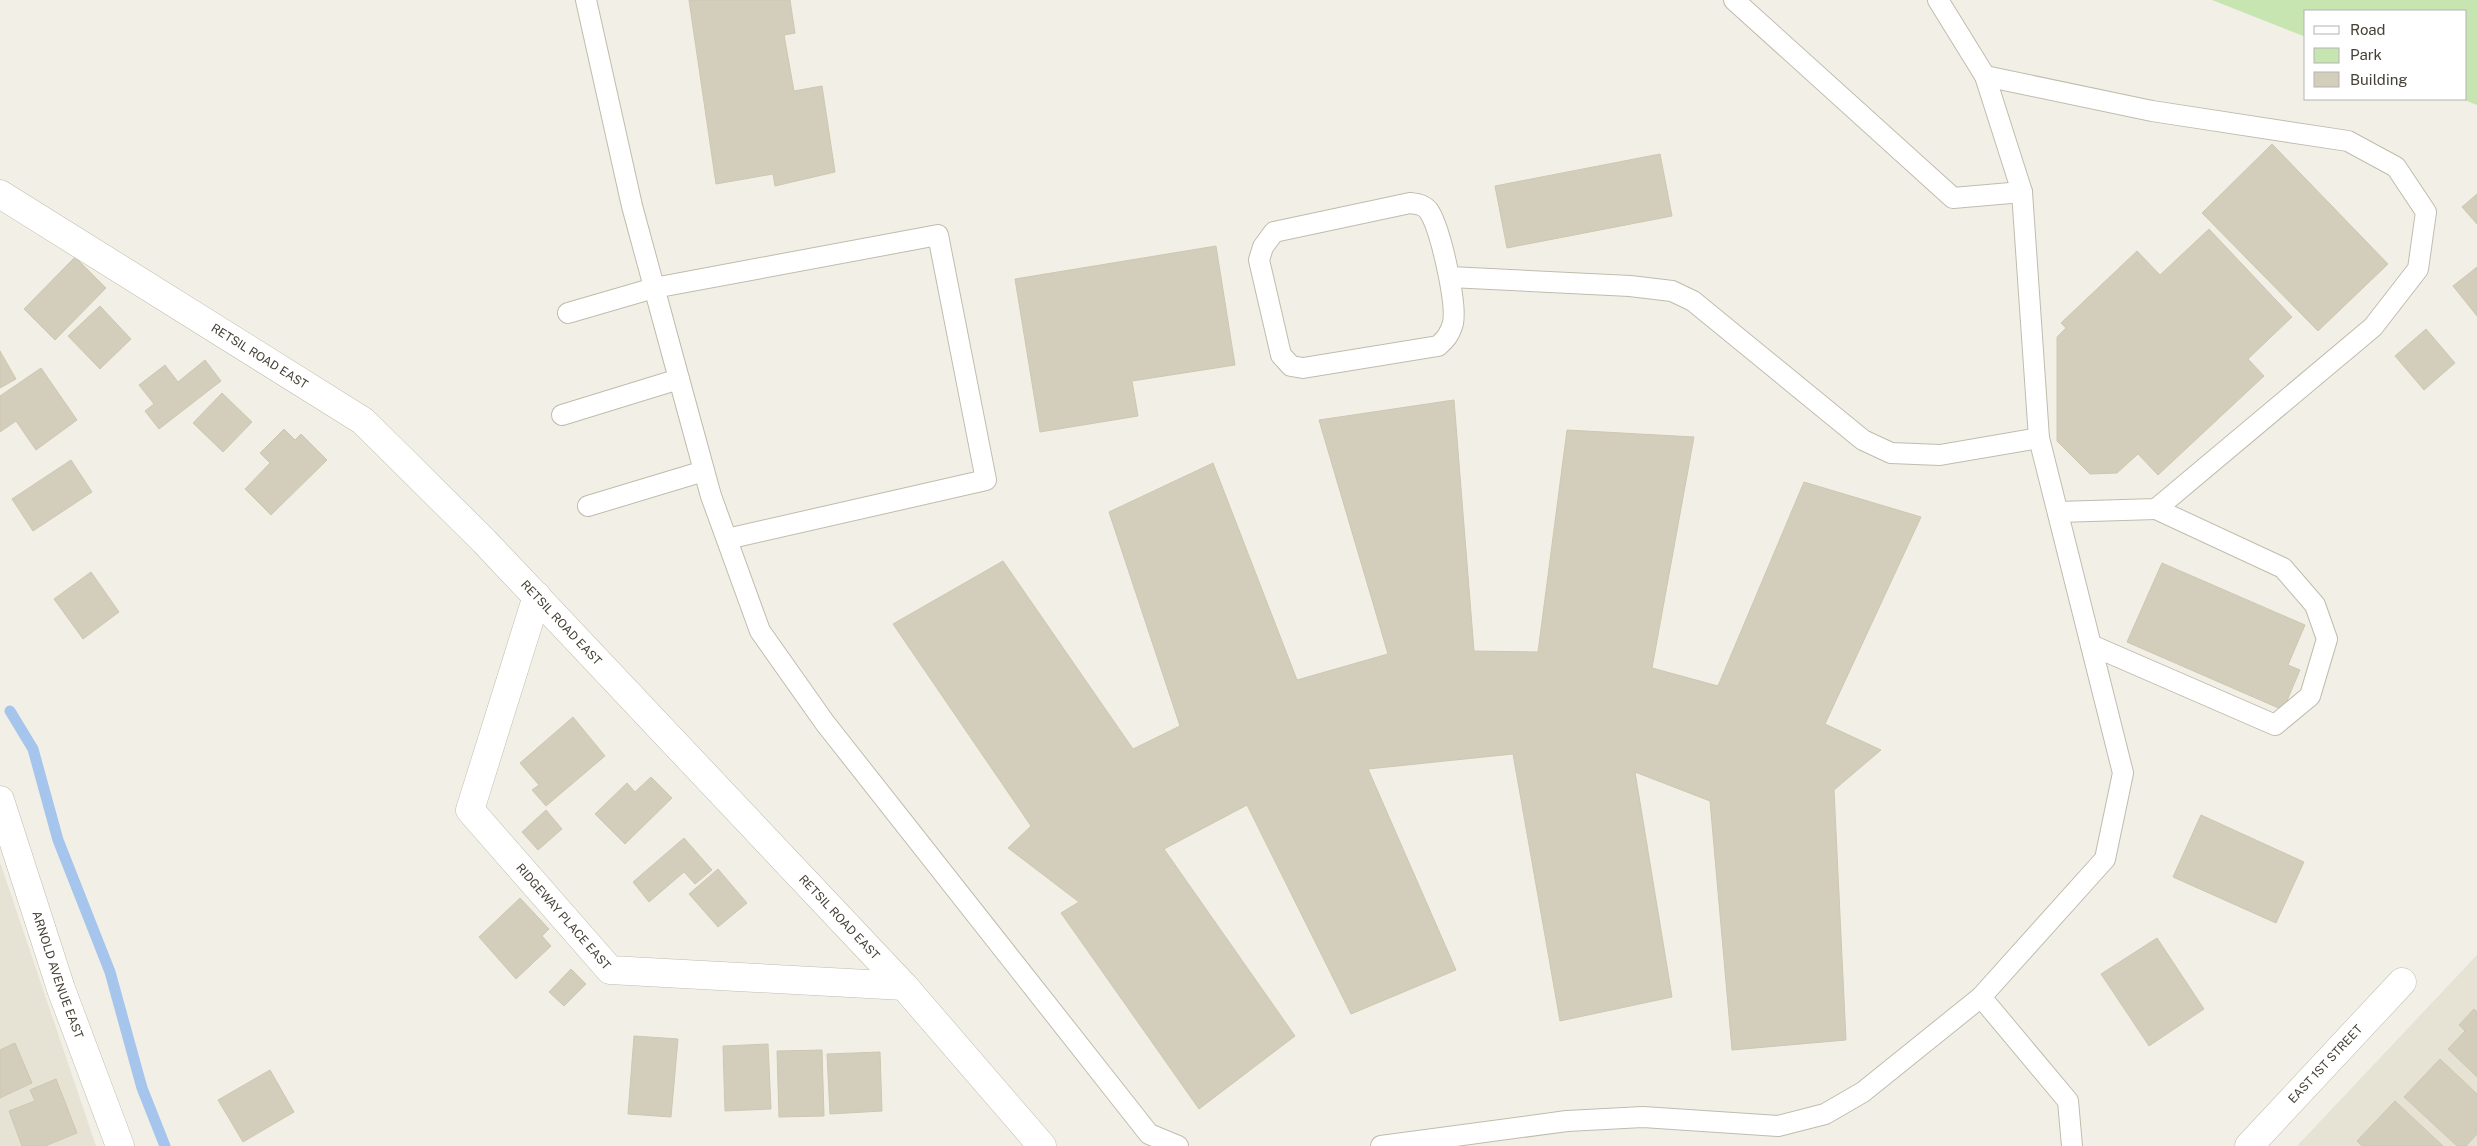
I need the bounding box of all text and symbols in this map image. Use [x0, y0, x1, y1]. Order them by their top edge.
legend [2304, 10, 2467, 100]
text: Road [2350, 21, 2386, 38]
text: Park [2350, 46, 2382, 63]
text: Building [2350, 71, 2408, 88]
street label: RETSIL ROAD EAST [209, 321, 310, 392]
street label: RETSIL ROAD EAST [518, 578, 604, 668]
street label: RIDGEWAY PLACE EAST [513, 861, 613, 973]
street label: RETSIL ROAD EAST [796, 872, 882, 963]
street label: ARNOLD AVENUE EAST [29, 909, 86, 1040]
street label: EAST 1ST STREET [2286, 1022, 2365, 1106]

